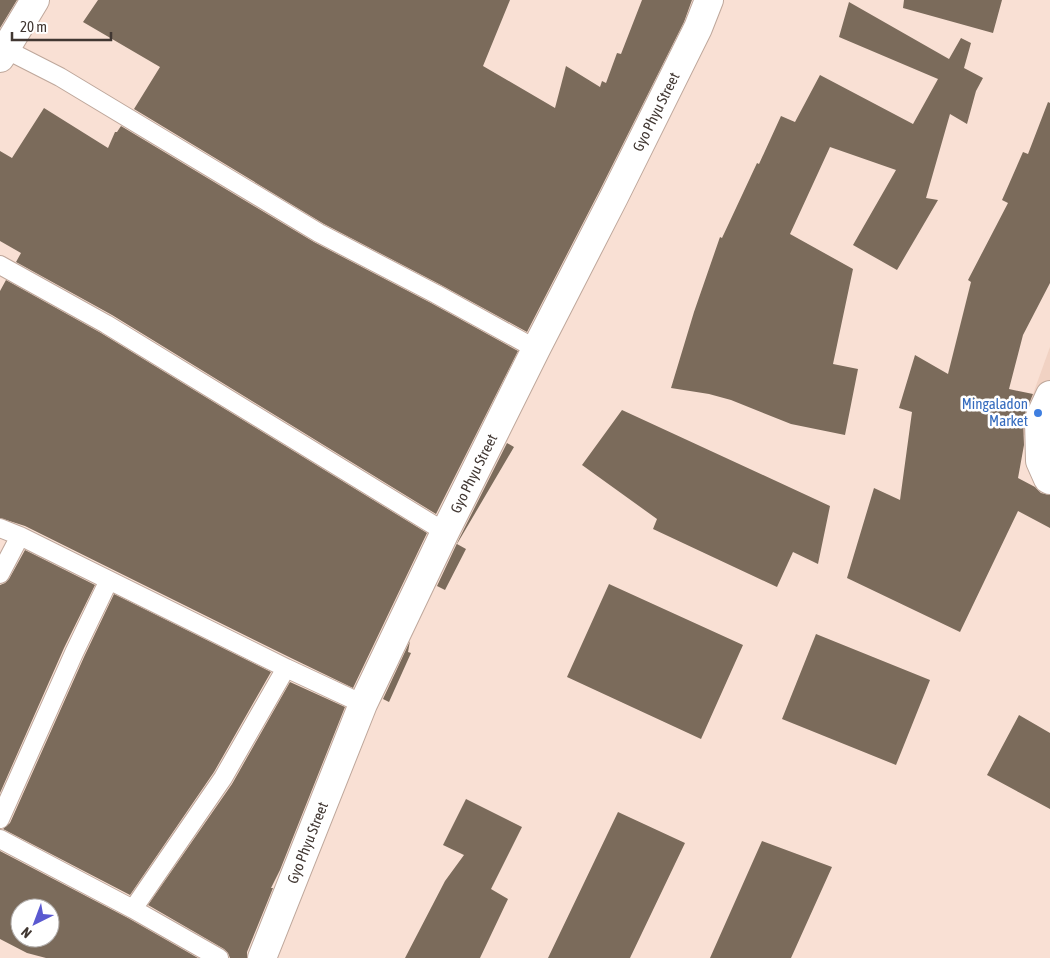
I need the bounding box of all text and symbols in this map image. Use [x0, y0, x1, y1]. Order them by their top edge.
scale bar [12, 10, 111, 42]
text: 20 m [20, 18, 47, 35]
street label: Gyo Phyu Street [629, 69, 683, 154]
place label: Mingaladon Market [962, 395, 1028, 429]
marker: Mingaladon Market [1032, 407, 1044, 419]
street label: Gyo Phyu Street [447, 431, 500, 516]
street label: Gyo Phyu Street [284, 799, 331, 886]
north arrow [10, 898, 60, 948]
text: N [18, 924, 35, 941]

